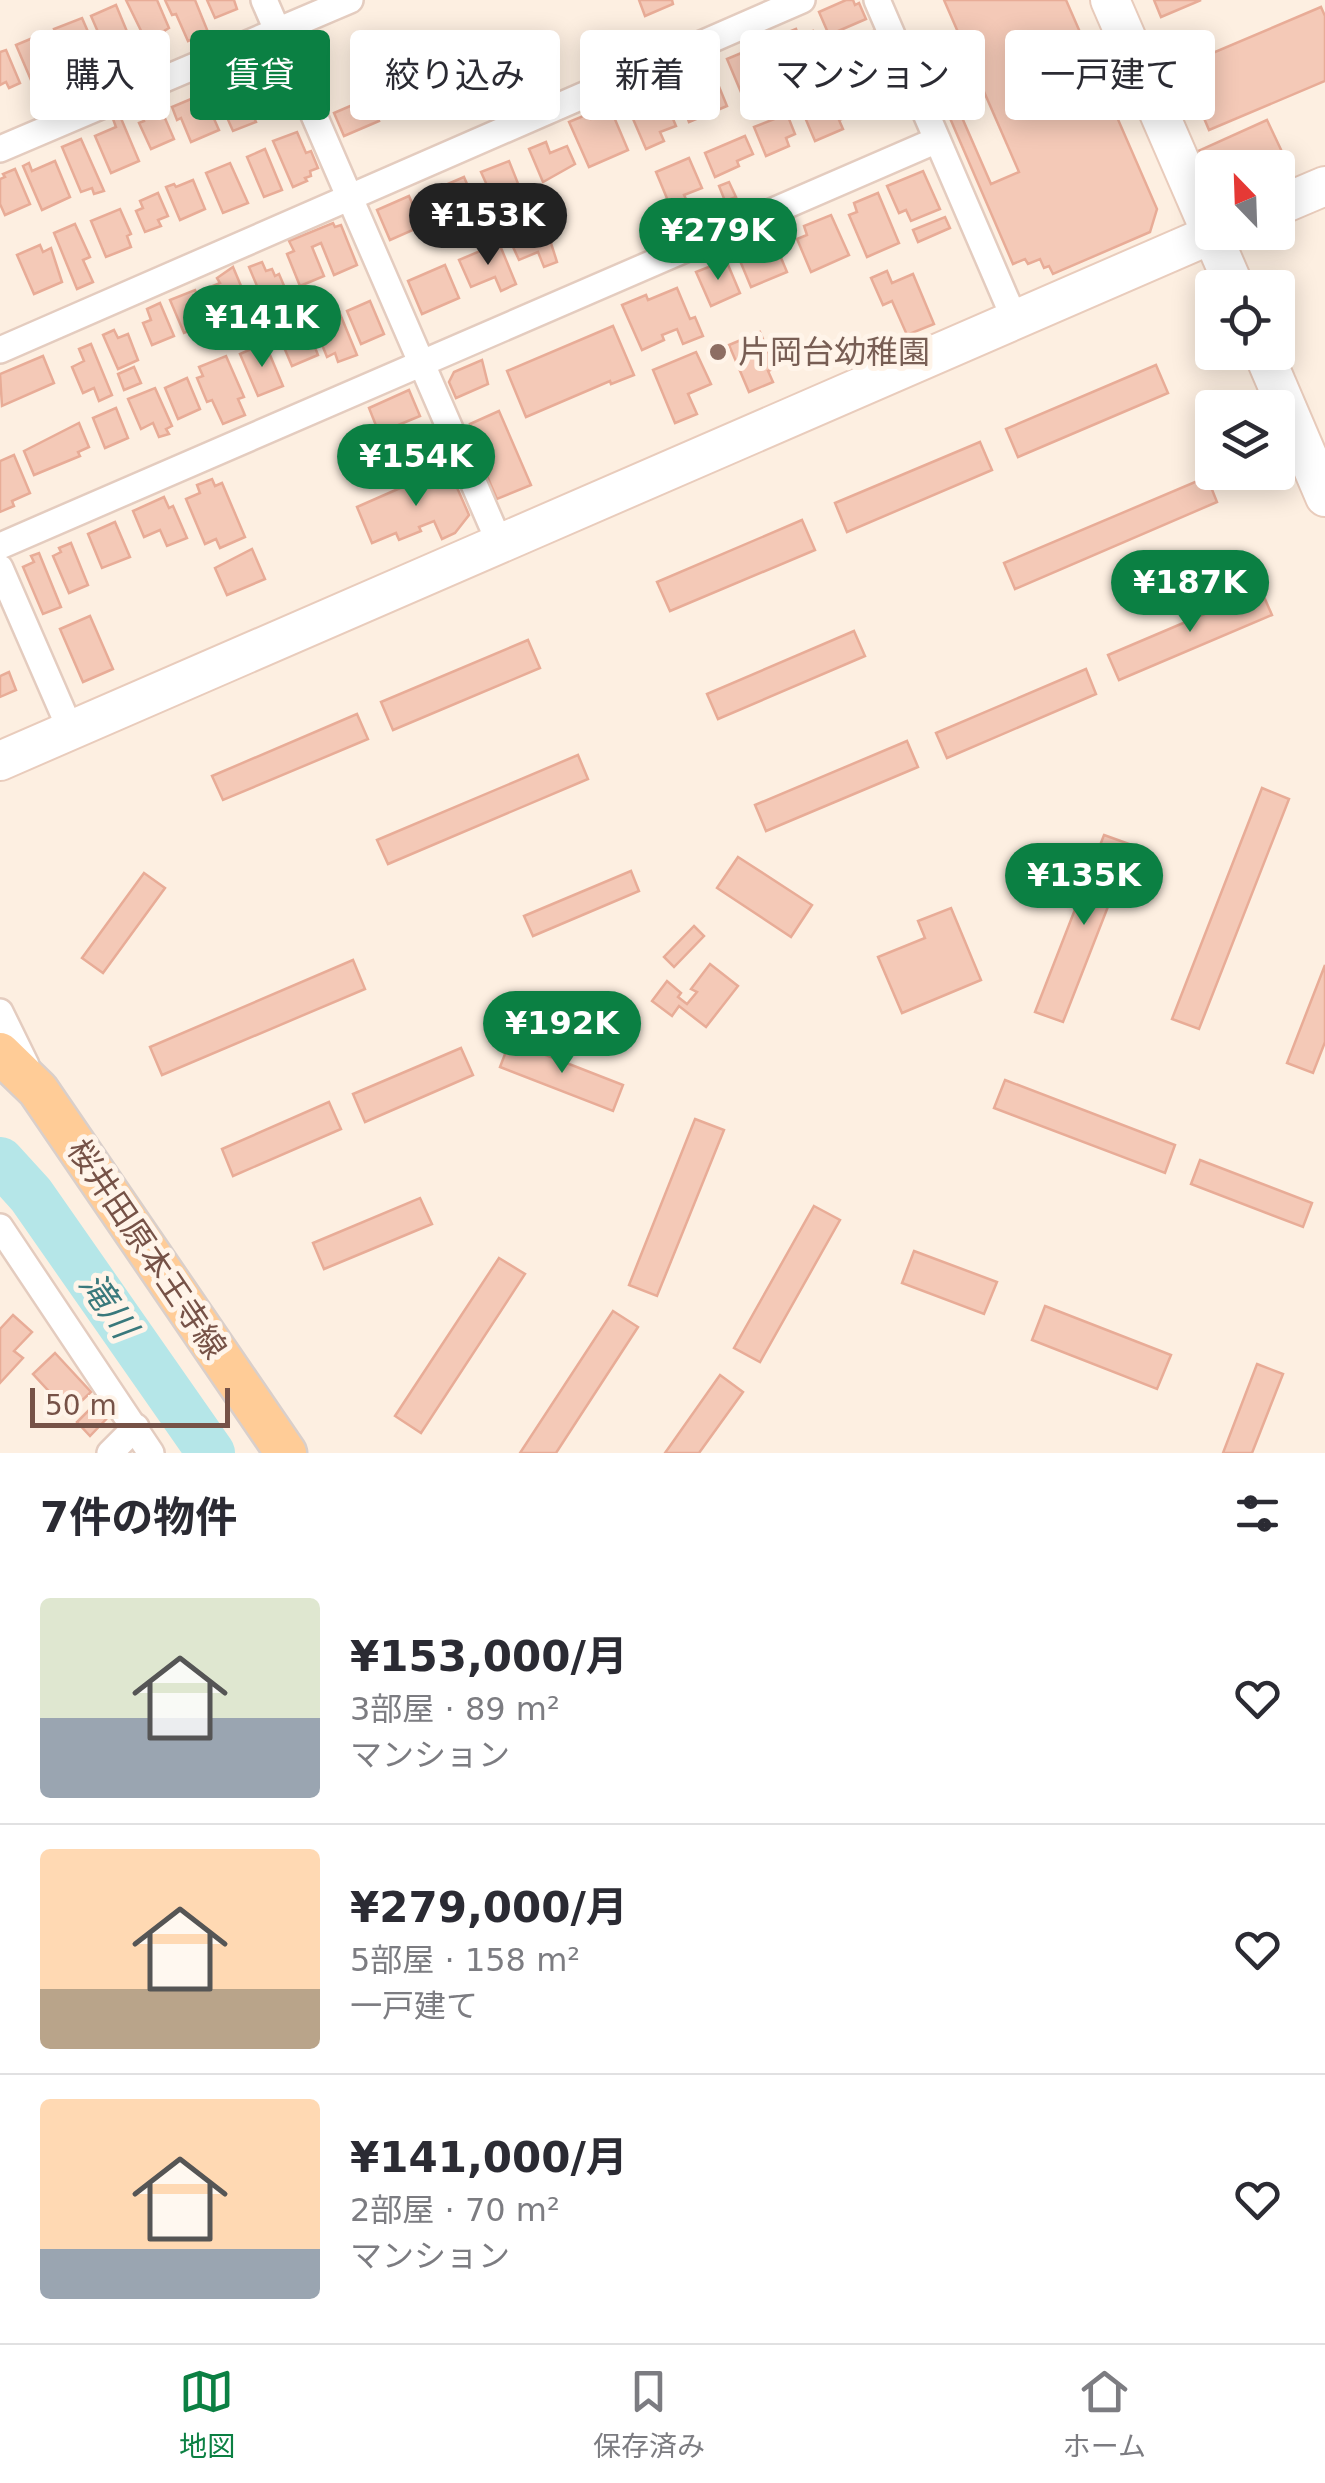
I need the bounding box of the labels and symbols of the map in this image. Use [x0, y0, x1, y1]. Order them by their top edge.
north arrow [1195, 150, 1295, 250]
pin: ¥153K [418, 183, 558, 268]
pin: ¥279K [648, 198, 788, 283]
pin: ¥141K [192, 285, 332, 370]
place label: 片岡台幼稚園 [738, 333, 930, 371]
marker: 片岡台幼稚園 [707, 341, 729, 363]
pin: ¥154K [346, 424, 486, 509]
pin: ¥187K [1120, 550, 1260, 635]
pin: ¥135K [1014, 843, 1154, 928]
pin: ¥192K [492, 991, 632, 1076]
street label: 桜井田原本王寺線 [60, 1132, 234, 1366]
water label: 滝川 [72, 1265, 147, 1348]
scale bar [30, 1383, 230, 1428]

